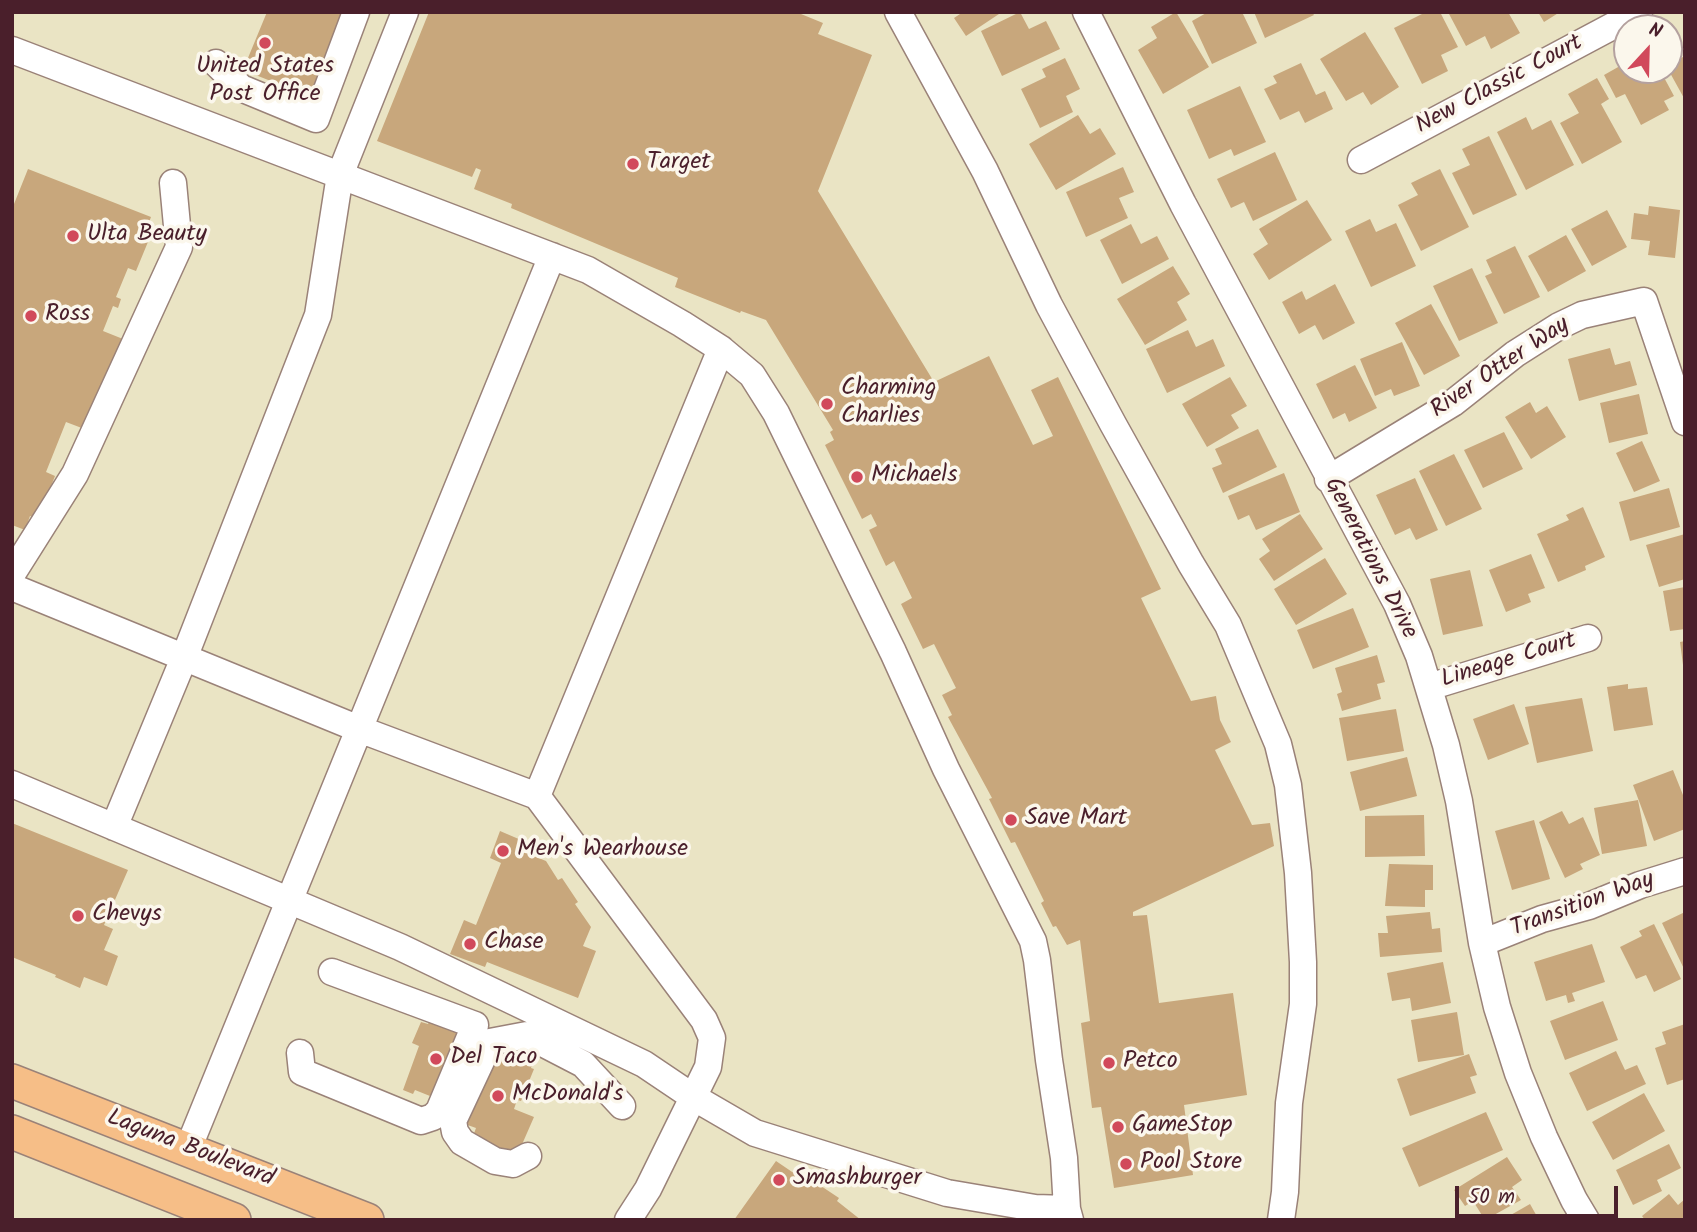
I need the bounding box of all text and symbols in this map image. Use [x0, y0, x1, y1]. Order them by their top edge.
north arrow [1613, 14, 1683, 84]
text: N [1644, 15, 1666, 48]
street label: New Classic Court [1412, 30, 1588, 142]
marker: United States Post Office [257, 35, 273, 51]
place label: United States Post Office [196, 54, 334, 110]
place label: Target [647, 150, 711, 178]
marker: Target [625, 156, 641, 172]
place label: Ulta Beauty [87, 222, 207, 250]
marker: Ulta Beauty [65, 228, 81, 244]
place label: Ross [45, 302, 90, 330]
marker: Ross [23, 308, 39, 324]
street label: River Otter Way [1426, 312, 1576, 426]
place label: Charming Charlies [841, 376, 936, 432]
marker: Charming Charlies [819, 396, 835, 412]
place label: Michaels [871, 463, 957, 491]
marker: Michaels [849, 469, 865, 485]
street label: Generations Drive [1316, 474, 1422, 644]
street label: Lineage Court [1438, 628, 1580, 696]
place label: Save Mart [1025, 806, 1127, 834]
marker: Save Mart [1003, 812, 1019, 828]
place label: Men's Wearhouse [517, 837, 688, 865]
marker: Men's Wearhouse [495, 843, 511, 859]
street label: Transition Way [1507, 867, 1659, 945]
place label: Chevys [92, 902, 162, 930]
marker: Chevys [70, 908, 86, 924]
place label: Chase [484, 930, 544, 958]
marker: Chase [462, 936, 478, 952]
place label: Del Taco [450, 1045, 537, 1073]
place label: Petco [1123, 1049, 1178, 1077]
marker: Del Taco [428, 1051, 444, 1067]
marker: Petco [1101, 1055, 1117, 1071]
place label: McDonald's [512, 1082, 624, 1110]
marker: McDonald's [490, 1088, 506, 1104]
street label: Laguna Boulevard [102, 1105, 278, 1195]
place label: GameStop [1132, 1113, 1232, 1141]
marker: GameStop [1110, 1119, 1126, 1135]
place label: Pool Store [1140, 1150, 1242, 1178]
marker: Pool Store [1118, 1156, 1134, 1172]
place label: Smashburger [793, 1166, 921, 1194]
marker: Smashburger [771, 1172, 787, 1188]
scale bar [1459, 1172, 1622, 1216]
text: 50 m [1468, 1181, 1515, 1214]

